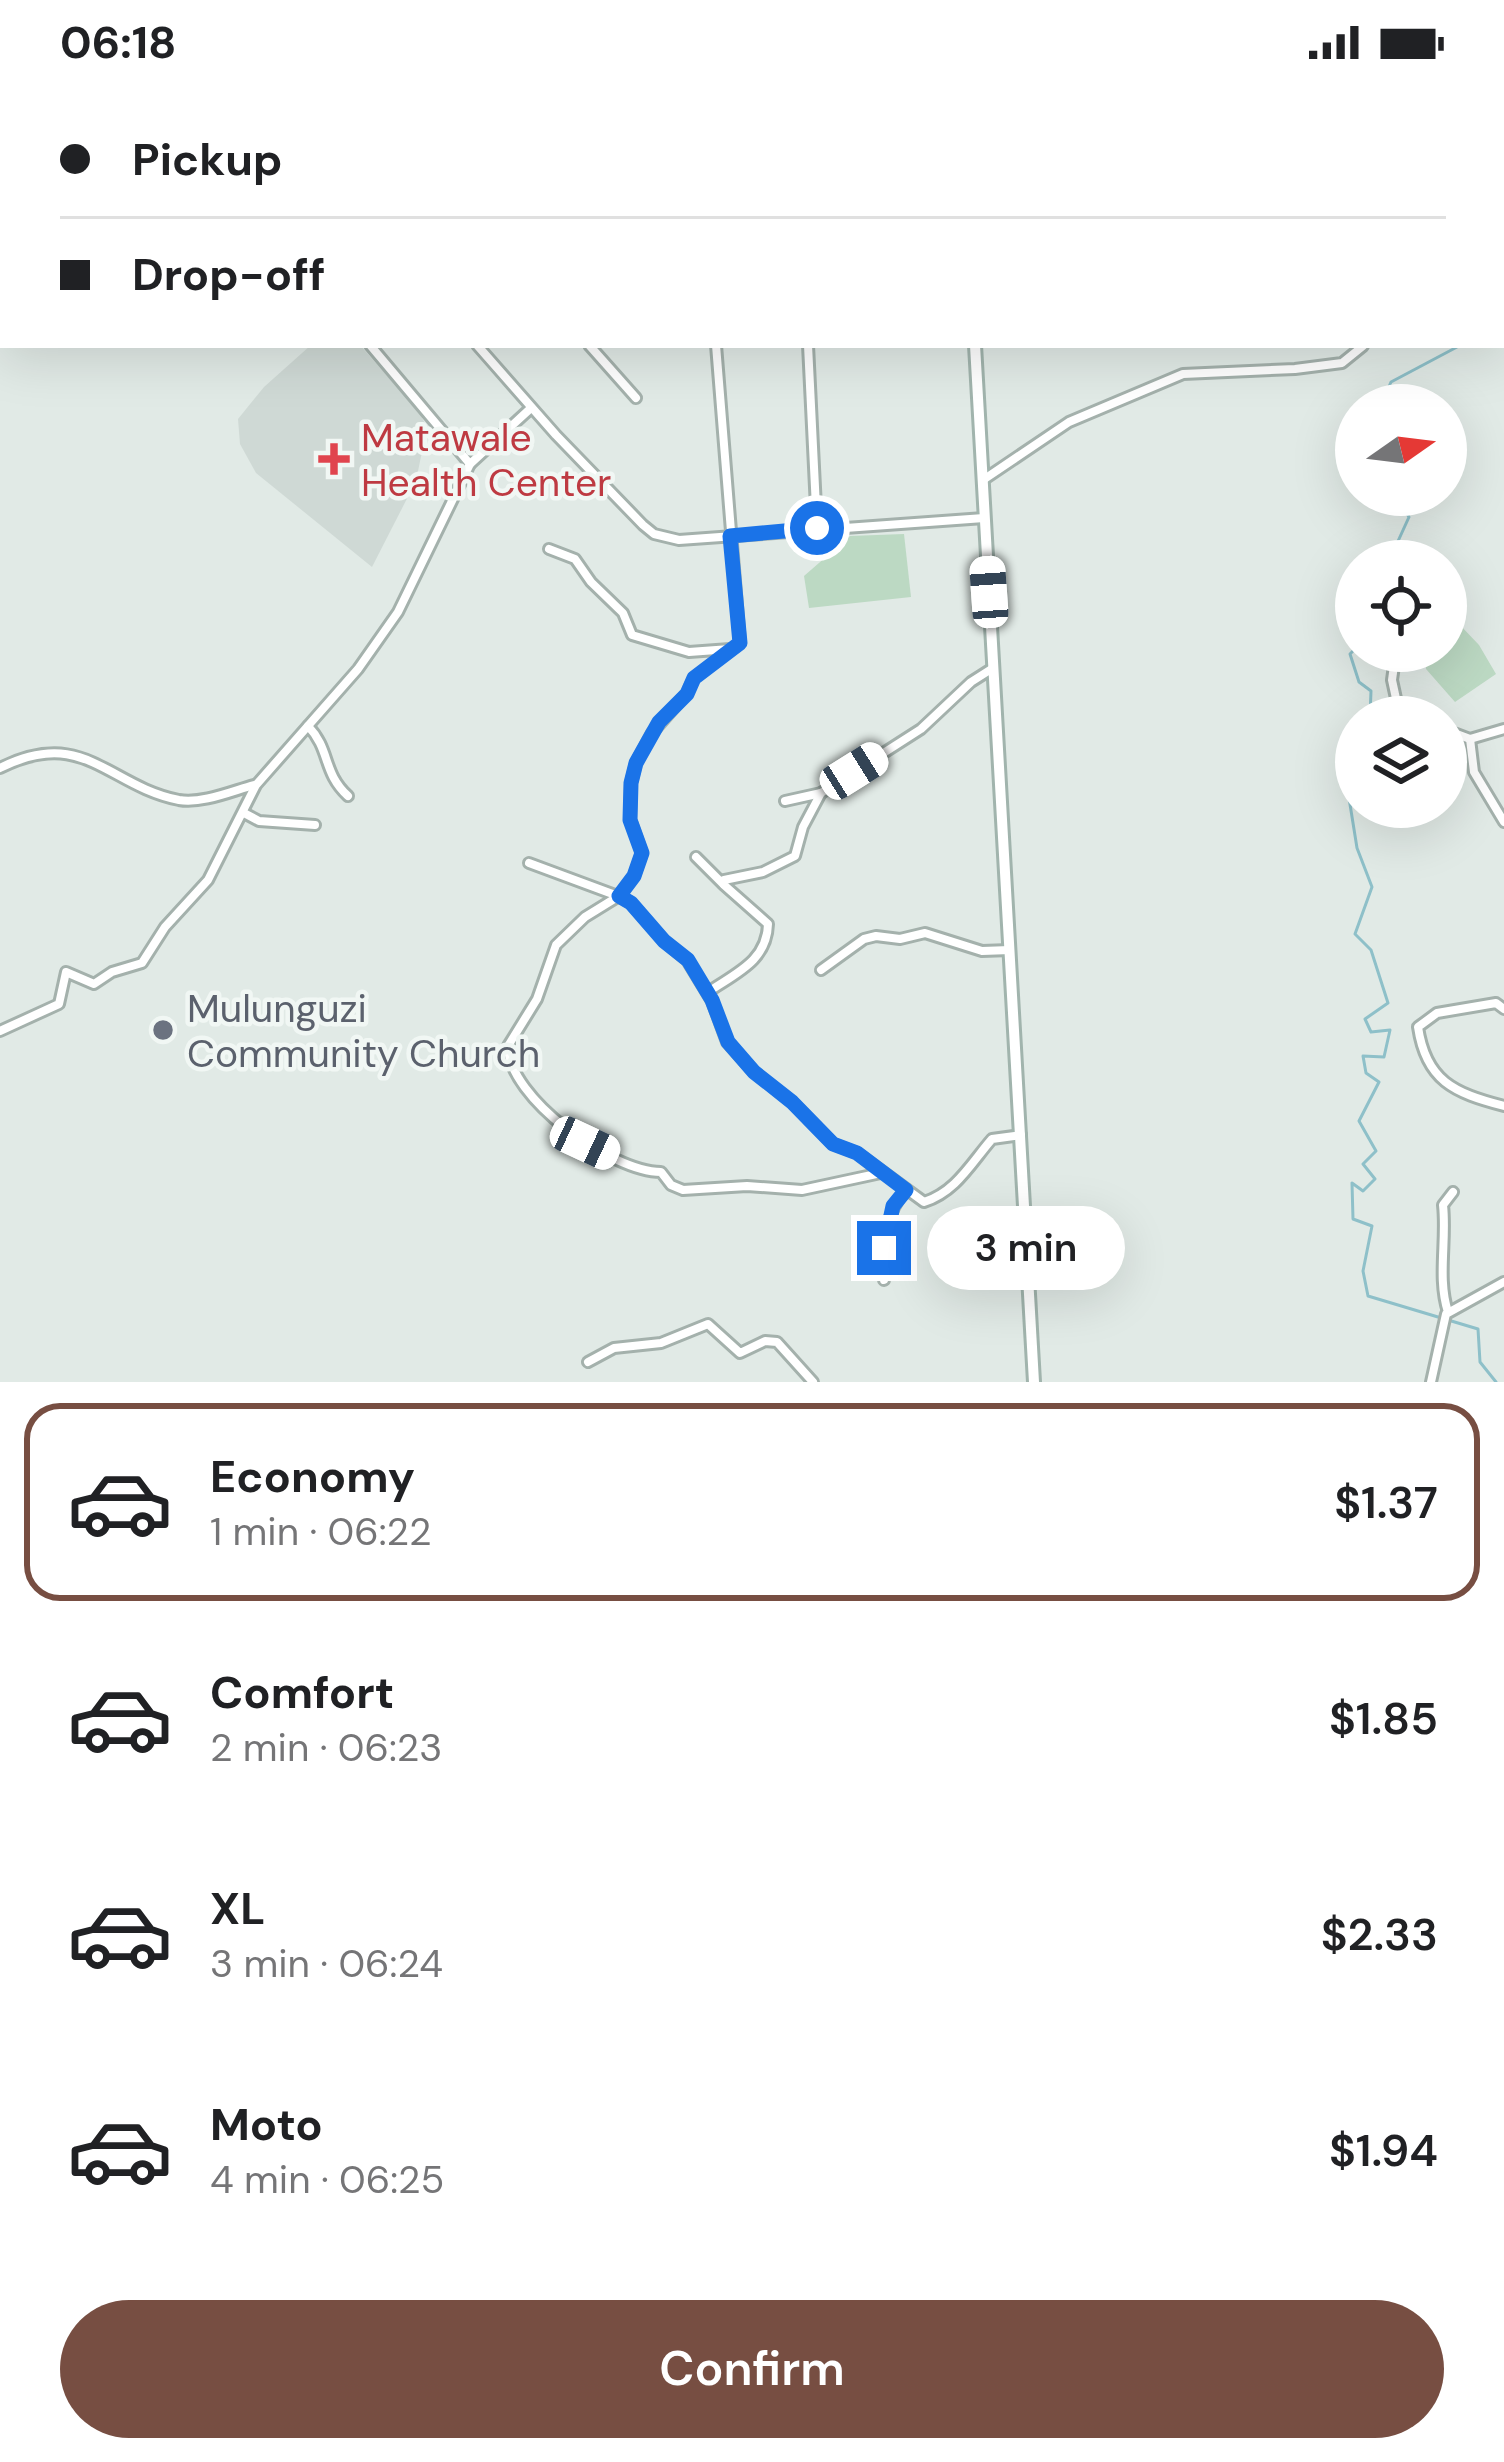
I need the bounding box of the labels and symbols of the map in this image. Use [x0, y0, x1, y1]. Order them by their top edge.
north arrow [1335, 384, 1467, 516]
place label: Matawale Health Center [361, 412, 612, 508]
marker: Matawale Health Center [318, 443, 350, 475]
route start [790, 501, 844, 555]
car [969, 555, 1009, 629]
car [814, 737, 894, 805]
place label: Mulunguzi Community Church [187, 983, 540, 1079]
marker: Mulunguzi Community Church [150, 1017, 176, 1043]
car [545, 1111, 625, 1175]
callout: 3 min [926, 1206, 1124, 1290]
route end [857, 1221, 911, 1275]

